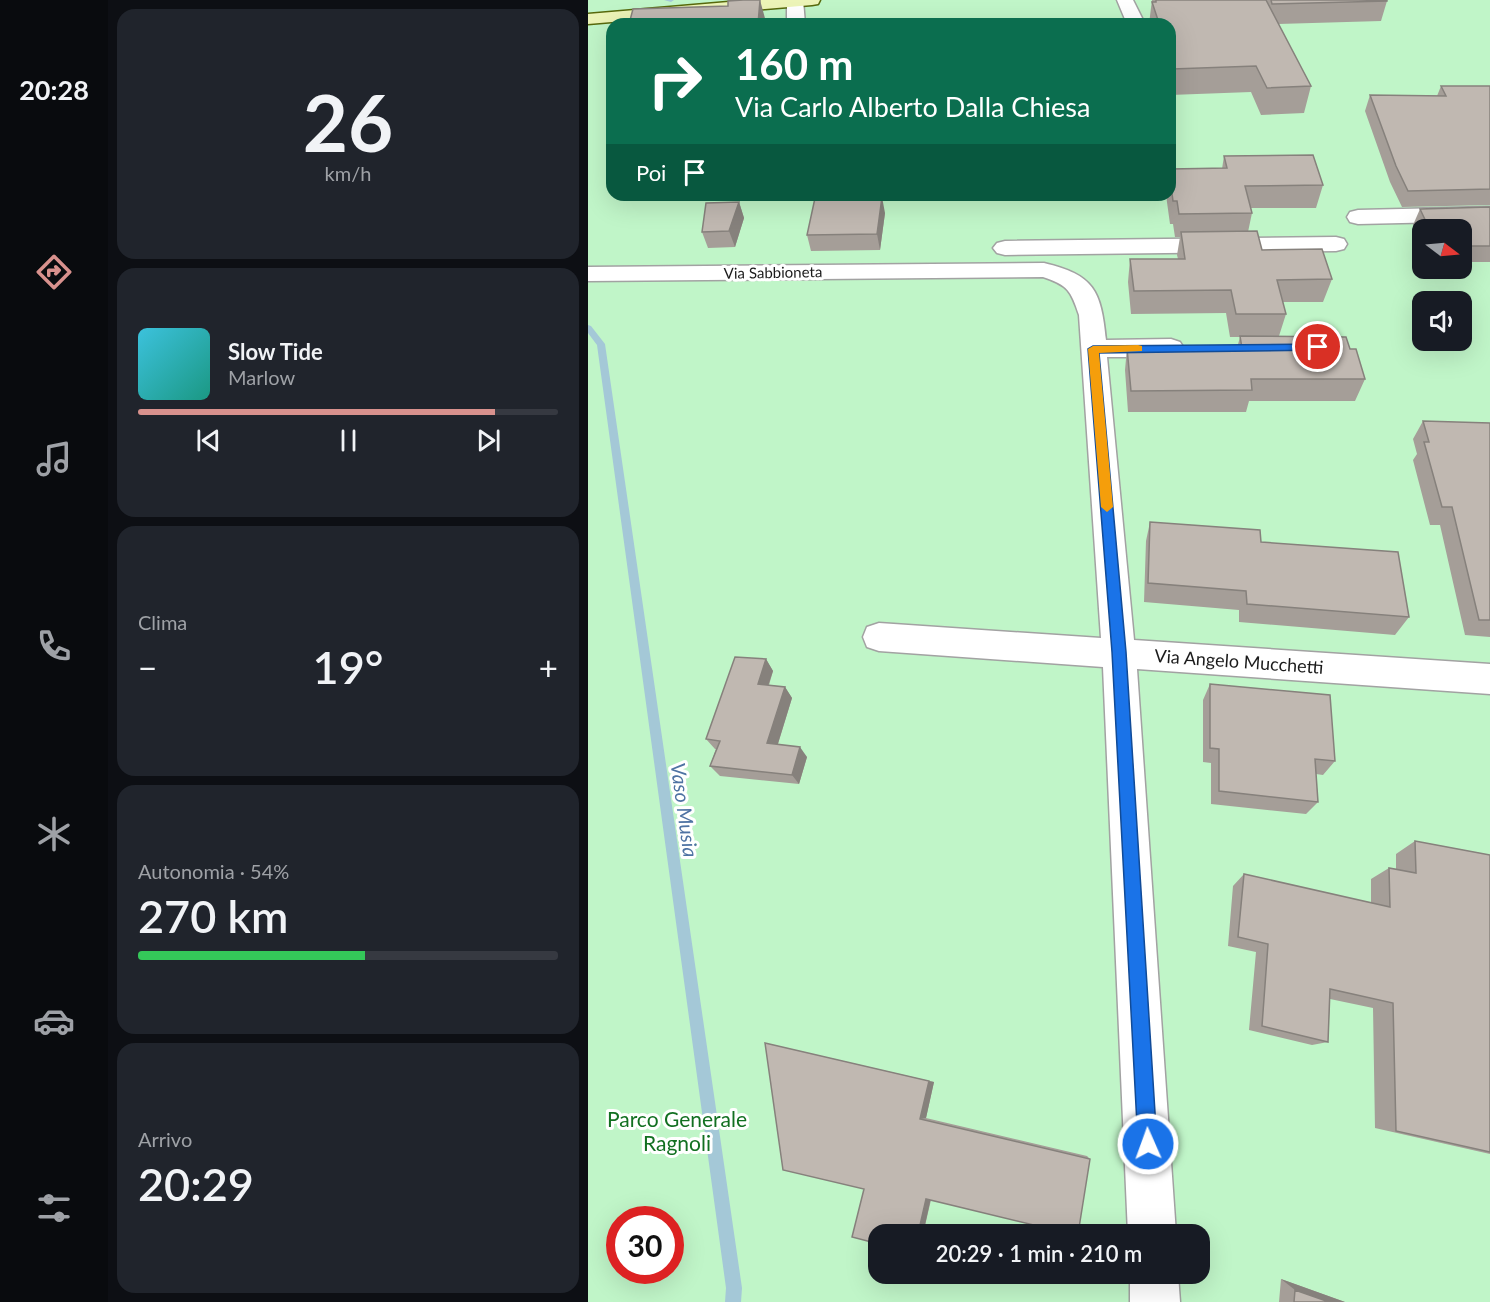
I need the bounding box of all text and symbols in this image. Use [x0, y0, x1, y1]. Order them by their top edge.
text: 160 m [735, 39, 853, 89]
icon: right [636, 42, 714, 120]
text: 20:28 [19, 73, 89, 106]
text: 26 [303, 75, 393, 169]
text: Via Carlo Alberto Dalla Chiesa [735, 90, 1090, 123]
icon: arrive [678, 156, 711, 189]
text: Poi [636, 159, 666, 186]
text: km/h [325, 161, 371, 185]
north arrow [1412, 219, 1472, 279]
map controls [1412, 219, 1472, 351]
icon: directions [33, 251, 75, 293]
street label: Via Sabbioneta [724, 262, 822, 282]
button: sound [1412, 291, 1472, 351]
pin [1292, 321, 1343, 372]
icon: arrive [1301, 330, 1334, 363]
text: Slow Tide [228, 338, 323, 365]
text: Marlow [228, 365, 295, 389]
icon: previous [192, 424, 225, 457]
icon: pause [332, 424, 365, 457]
icon: next [472, 424, 505, 457]
icon: music [33, 438, 75, 480]
text: Clima [138, 610, 187, 634]
icon: phone [33, 625, 75, 667]
text: 19° [313, 640, 383, 694]
street label: Via Angelo Mucchetti [1154, 644, 1324, 678]
text: − [138, 647, 157, 687]
text: + [539, 647, 558, 687]
water label: Vaso Musia [667, 761, 703, 859]
icon: climate [33, 813, 75, 855]
text: Autonomia · 54% [138, 859, 289, 883]
text: 270 km [138, 889, 288, 943]
icon: car [33, 1000, 75, 1042]
park label: Parco Generale Ragnoli [607, 1106, 747, 1155]
position arrow [1116, 1112, 1180, 1176]
text: Arrivo [138, 1127, 192, 1151]
text: 20:29 [138, 1157, 254, 1211]
icon: filters [33, 1187, 75, 1229]
speed limit sign: 30 [606, 1206, 684, 1284]
text: 20:29 · 1 min · 210 m [936, 1240, 1142, 1267]

